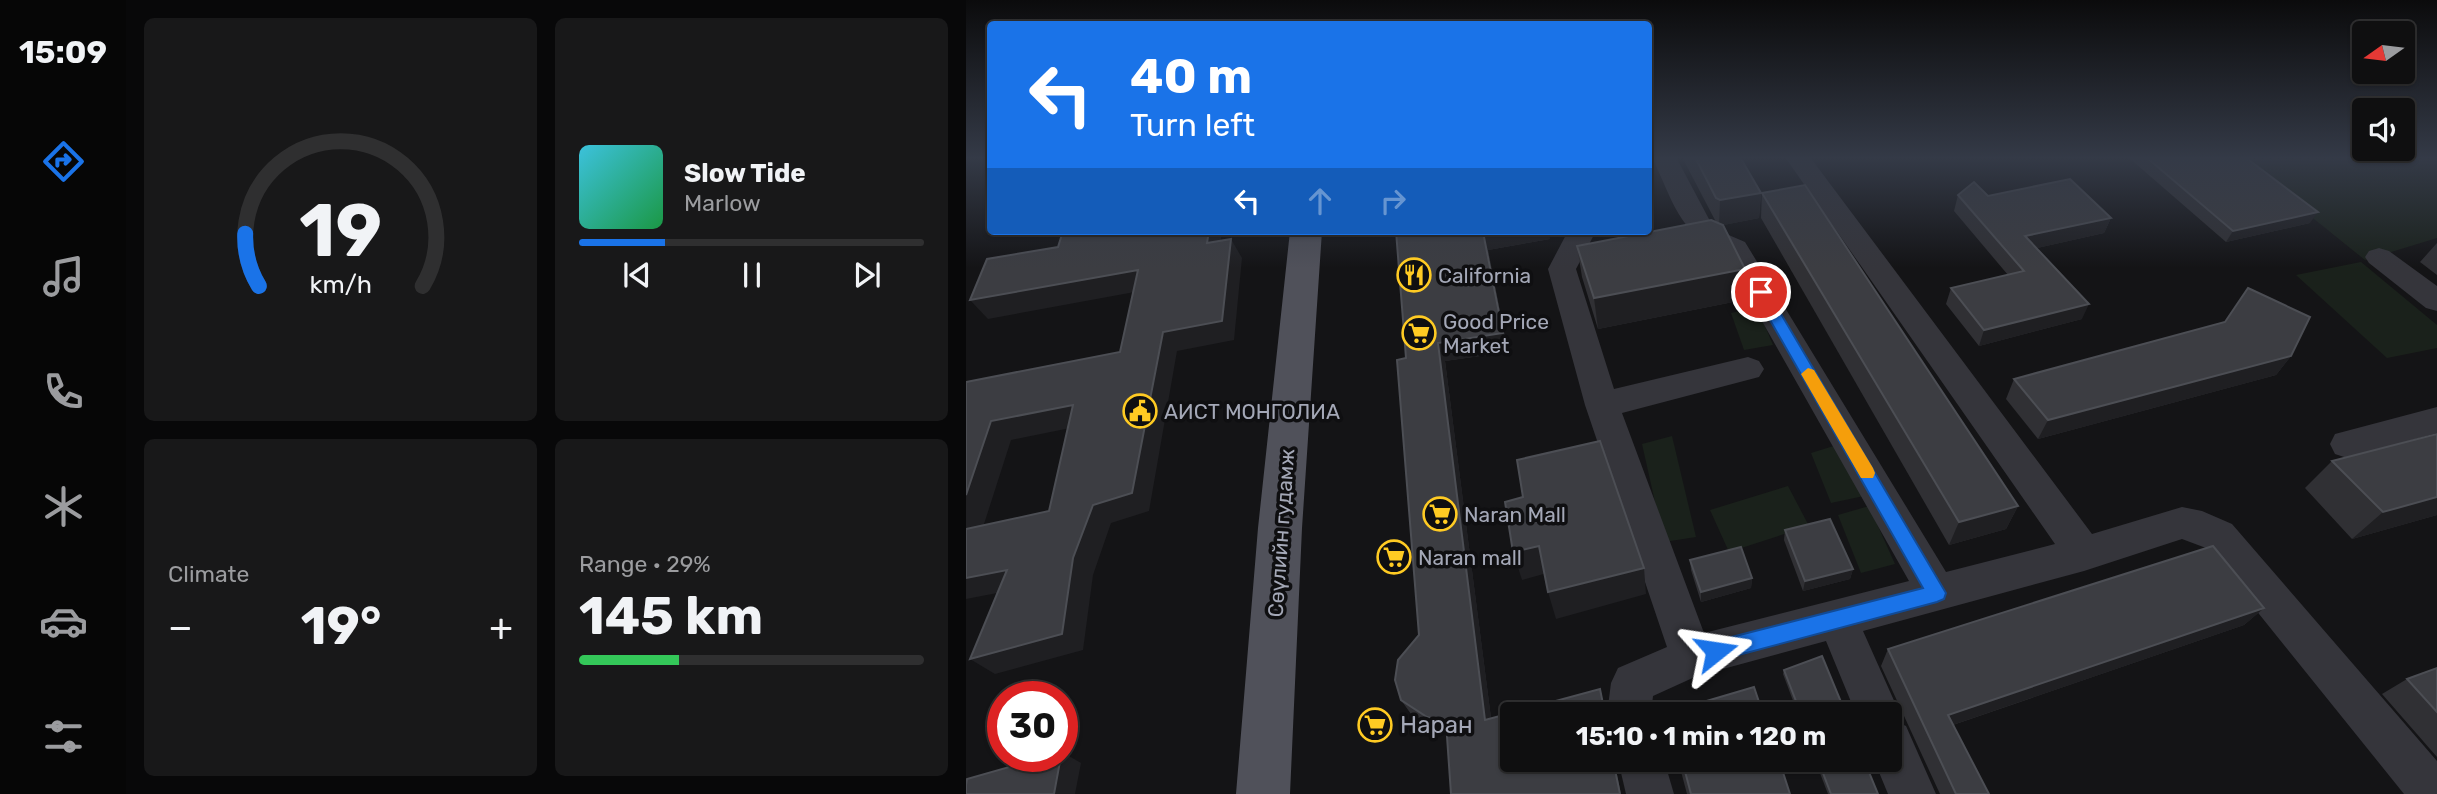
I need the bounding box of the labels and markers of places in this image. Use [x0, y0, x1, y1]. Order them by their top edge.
restaurant icon: California [1395, 256, 1433, 294]
pin [1731, 262, 1791, 322]
place label: California [1438, 263, 1531, 288]
place label: Good Price Market [1443, 309, 1549, 358]
supermarket icon: Good Price Market [1400, 314, 1438, 352]
public building icon: АИСТ МОНГОЛИА [1121, 392, 1159, 430]
place label: АИСТ МОНГОЛИА [1164, 399, 1340, 424]
supermarket icon: Naran Mall [1421, 495, 1459, 533]
place label: Naran Mall [1464, 502, 1566, 527]
supermarket icon: Naran mall [1375, 538, 1413, 576]
place label: Naran mall [1418, 545, 1522, 570]
supermarket icon: Наран [1356, 706, 1394, 744]
place label: Наран [1400, 711, 1473, 739]

